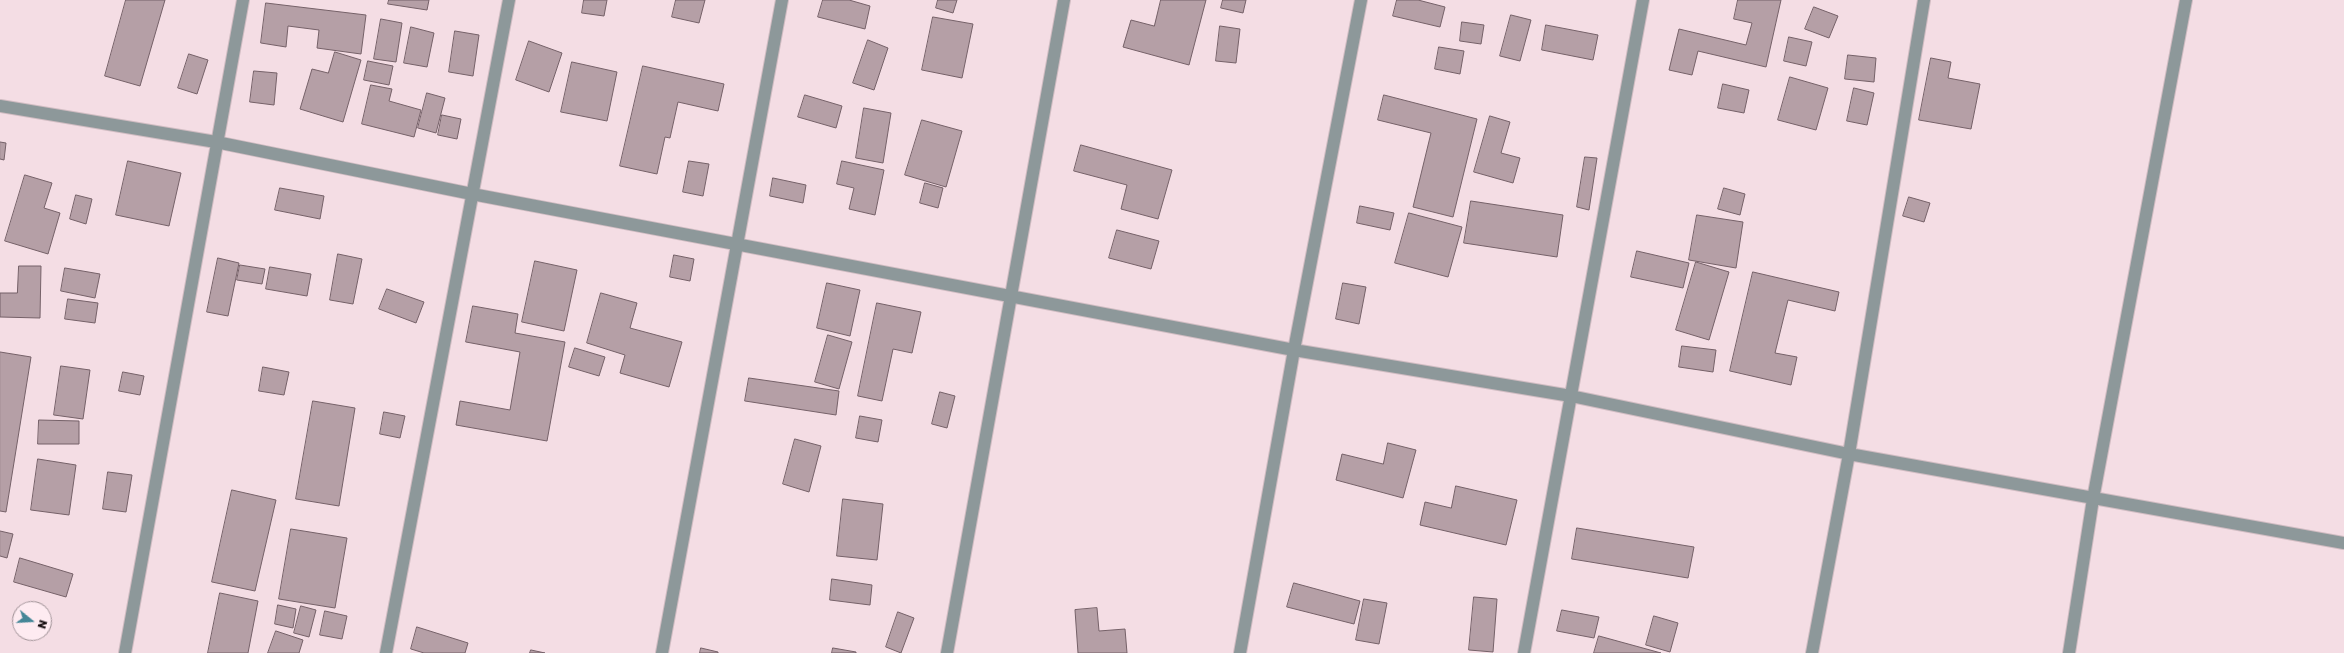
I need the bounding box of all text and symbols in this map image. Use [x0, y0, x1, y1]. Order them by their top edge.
north arrow [12, 601, 52, 641]
text: N [35, 619, 50, 631]

